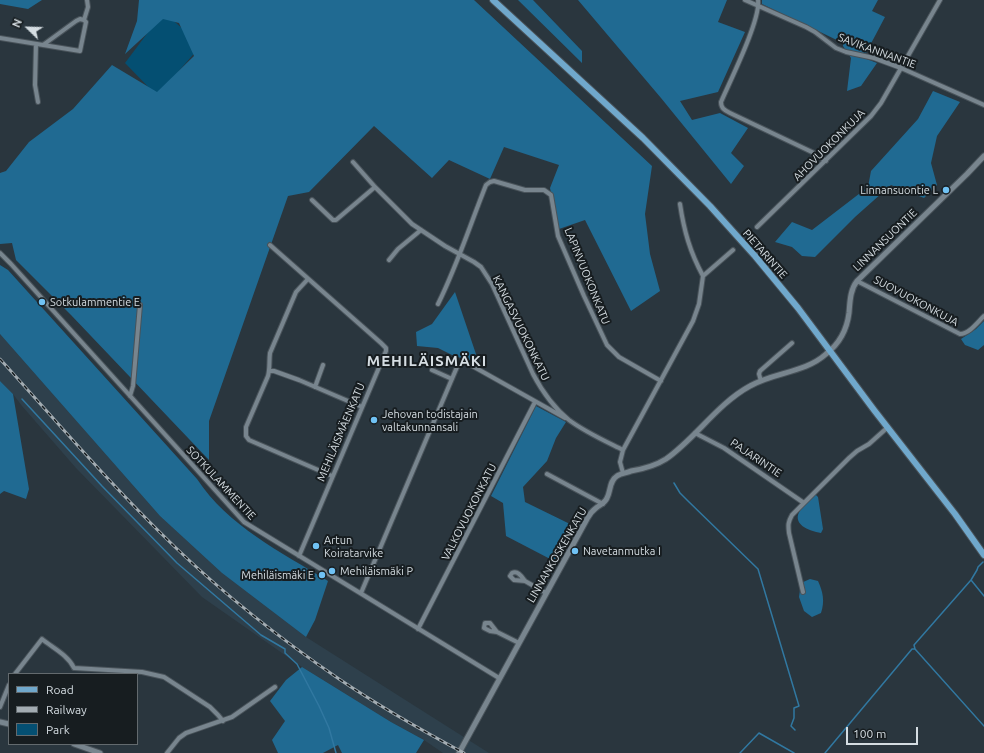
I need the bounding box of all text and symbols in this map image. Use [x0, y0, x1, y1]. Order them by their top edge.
north arrow [8, 8, 48, 48]
text: N [10, 17, 24, 29]
street label: SAVIKANNANTIE [836, 31, 918, 71]
street label: AHOVUOKONKUJA [790, 106, 868, 184]
place label: Linnansuontie L [860, 183, 938, 197]
marker: Linnansuontie L [941, 185, 951, 195]
street label: LINNANSUONTIE [850, 206, 920, 274]
street label: LAPINVUOKONKATU [562, 226, 612, 326]
street label: PIETARINTIE [740, 227, 790, 281]
street label: KANGASVUOKONKATU [490, 273, 552, 383]
street label: SUOVUOKONKUJA [871, 273, 961, 329]
place label: Sotkulammentie E [50, 295, 140, 309]
marker: Sotkulammentie E [37, 297, 47, 307]
district label: MEHILÄISMÄKI [367, 352, 487, 370]
street label: MEHILÄISMÄENKATU [314, 381, 368, 483]
place label: Jehovan todistajain valtakunnansali [382, 407, 478, 433]
marker: Jehovan todistajain valtakunnansali [369, 415, 379, 425]
street label: PAJARINTIE [728, 436, 784, 480]
street label: SOTKULAMMENTIE [184, 443, 258, 523]
street label: VALKOVUOKONKATU [439, 461, 499, 563]
street label: LINNANKOSKENKATU [524, 505, 590, 605]
place label: Artun Koiratarvike [324, 533, 383, 559]
marker: Artun Koiratarvike [311, 541, 321, 551]
place label: Navetanmutka I [583, 544, 661, 558]
marker: Navetanmutka I [570, 546, 580, 556]
place label: Mehiläismäki P [340, 564, 413, 578]
marker: Mehiläismäki P [327, 566, 337, 576]
place label: Mehiläismäki E [241, 568, 314, 582]
marker: Mehiläismäki E [317, 570, 327, 580]
legend [8, 673, 138, 745]
text: Road [46, 683, 74, 696]
text: Railway [46, 703, 87, 716]
scale bar [848, 719, 920, 745]
text: Park [46, 723, 70, 736]
text: 100 m [853, 727, 886, 740]

